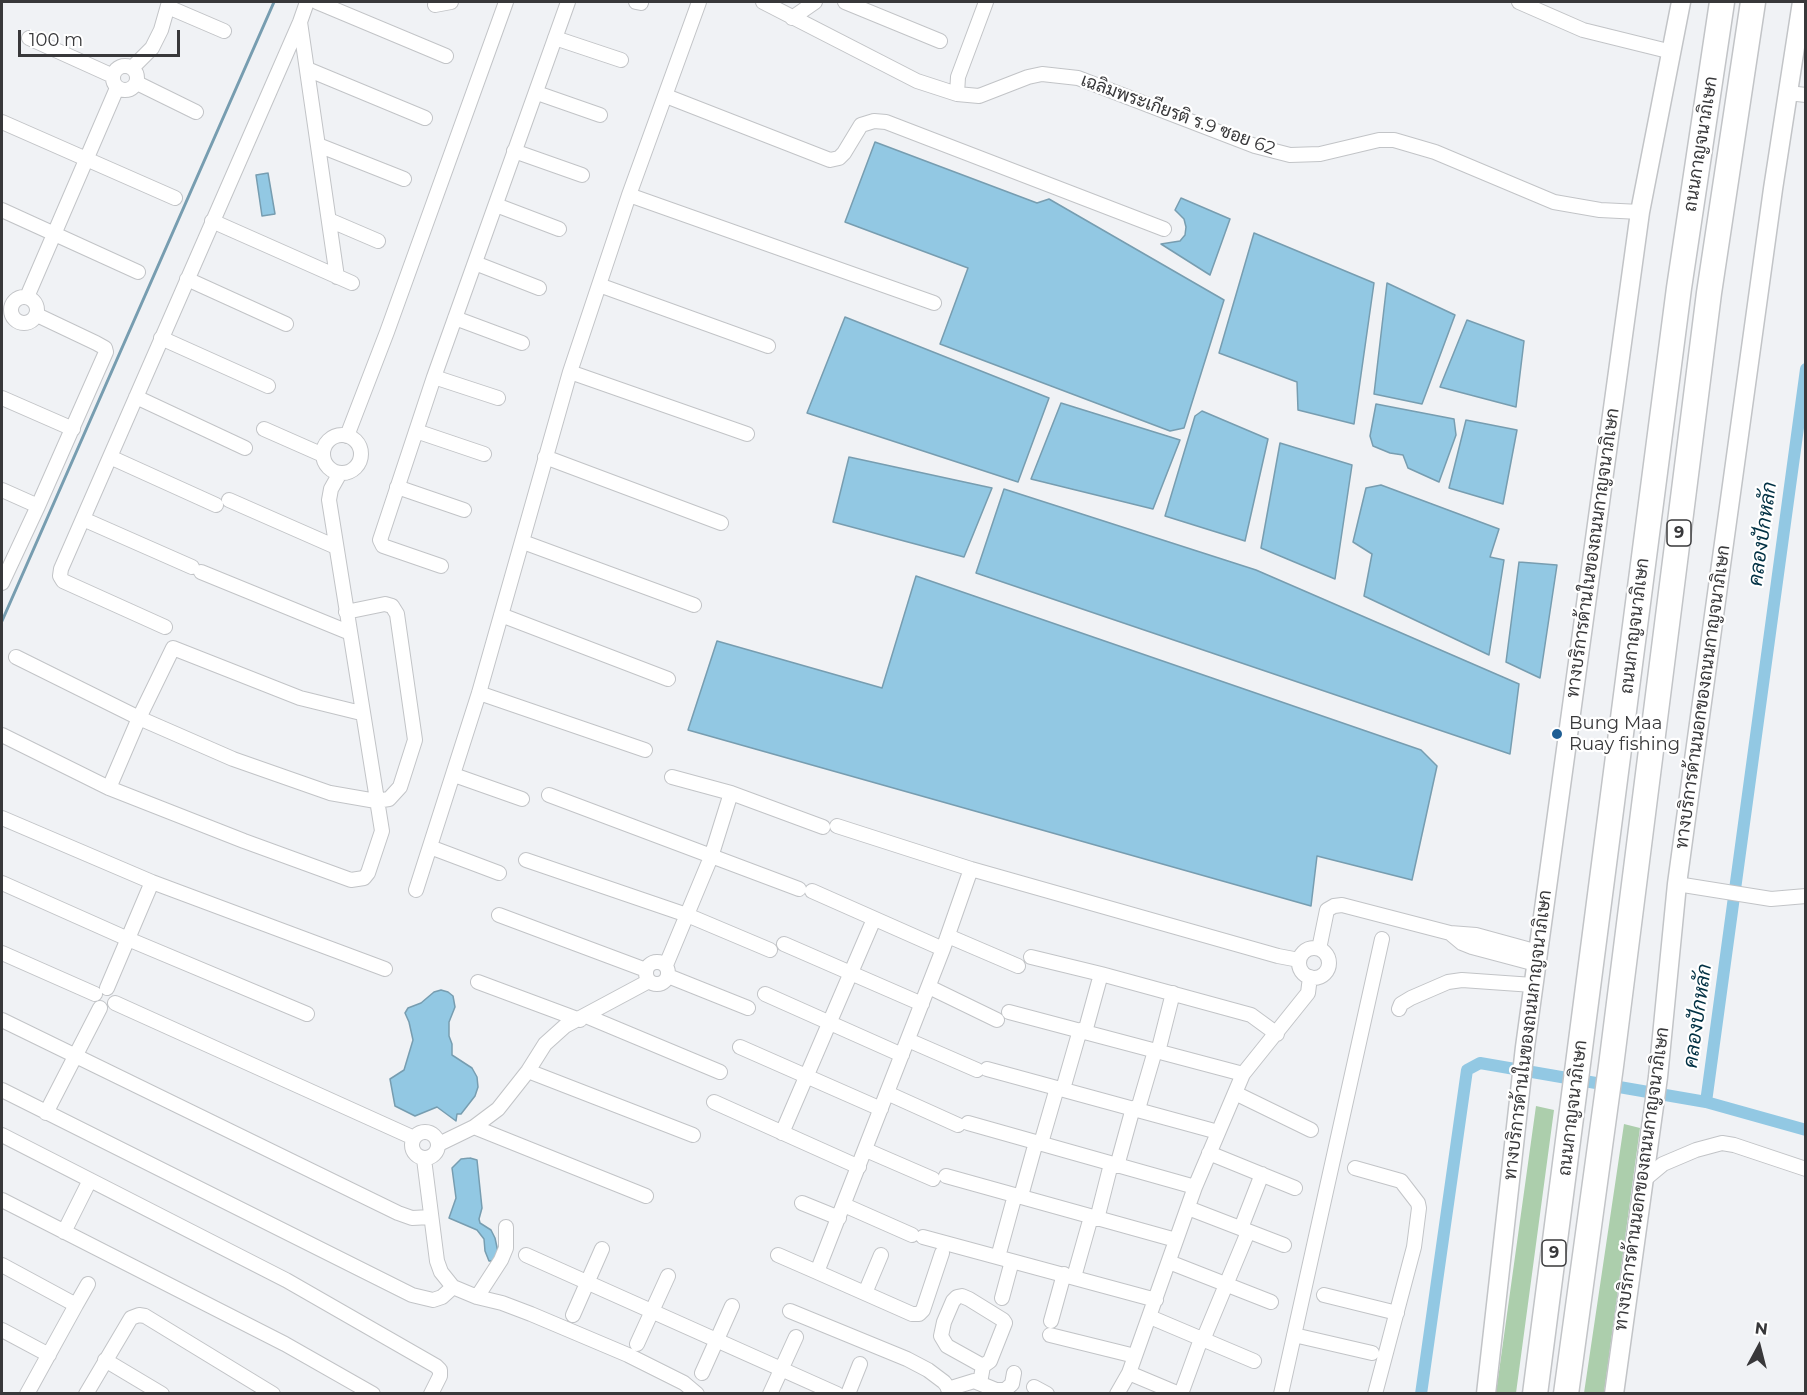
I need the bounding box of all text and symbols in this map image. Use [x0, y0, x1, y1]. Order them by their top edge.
scale bar [21, 18, 183, 56]
text: 100 m [29, 29, 83, 51]
street label: เฉลิมพระเกียรติ ร.9 ซอย 62 [1078, 70, 1278, 160]
street label: ถนนกาญจนาภิเษก [1680, 75, 1722, 213]
street label: ทางบริการด้านในของถนนกาญจนาภิเษก [1562, 407, 1624, 699]
water label: คลองปักหลัก [1744, 480, 1782, 588]
road number: 9 [1667, 520, 1691, 546]
street label: ทางบริการด้านนอกของถนนกาญจนาภิเษก [1671, 544, 1735, 850]
street label: ถนนกาญจนาภิเษก [1616, 557, 1654, 695]
place label: Bung Maa Ruay fishing [1569, 713, 1680, 756]
marker: Bung Maa Ruay fishing [1550, 727, 1564, 741]
street label: ทางบริการด้านในของถนนกาญจนาภิเษก [1499, 889, 1557, 1181]
water label: คลองปักหลัก [1679, 962, 1717, 1070]
street label: ทางบริการด้านนอกของถนนกาญจนาภิเษก [1610, 1026, 1674, 1332]
street label: ถนนกาญจนาภิเษก [1554, 1039, 1592, 1177]
road number: 9 [1542, 1240, 1566, 1266]
north arrow [1729, 1317, 1789, 1377]
text: N [1754, 1318, 1769, 1339]

